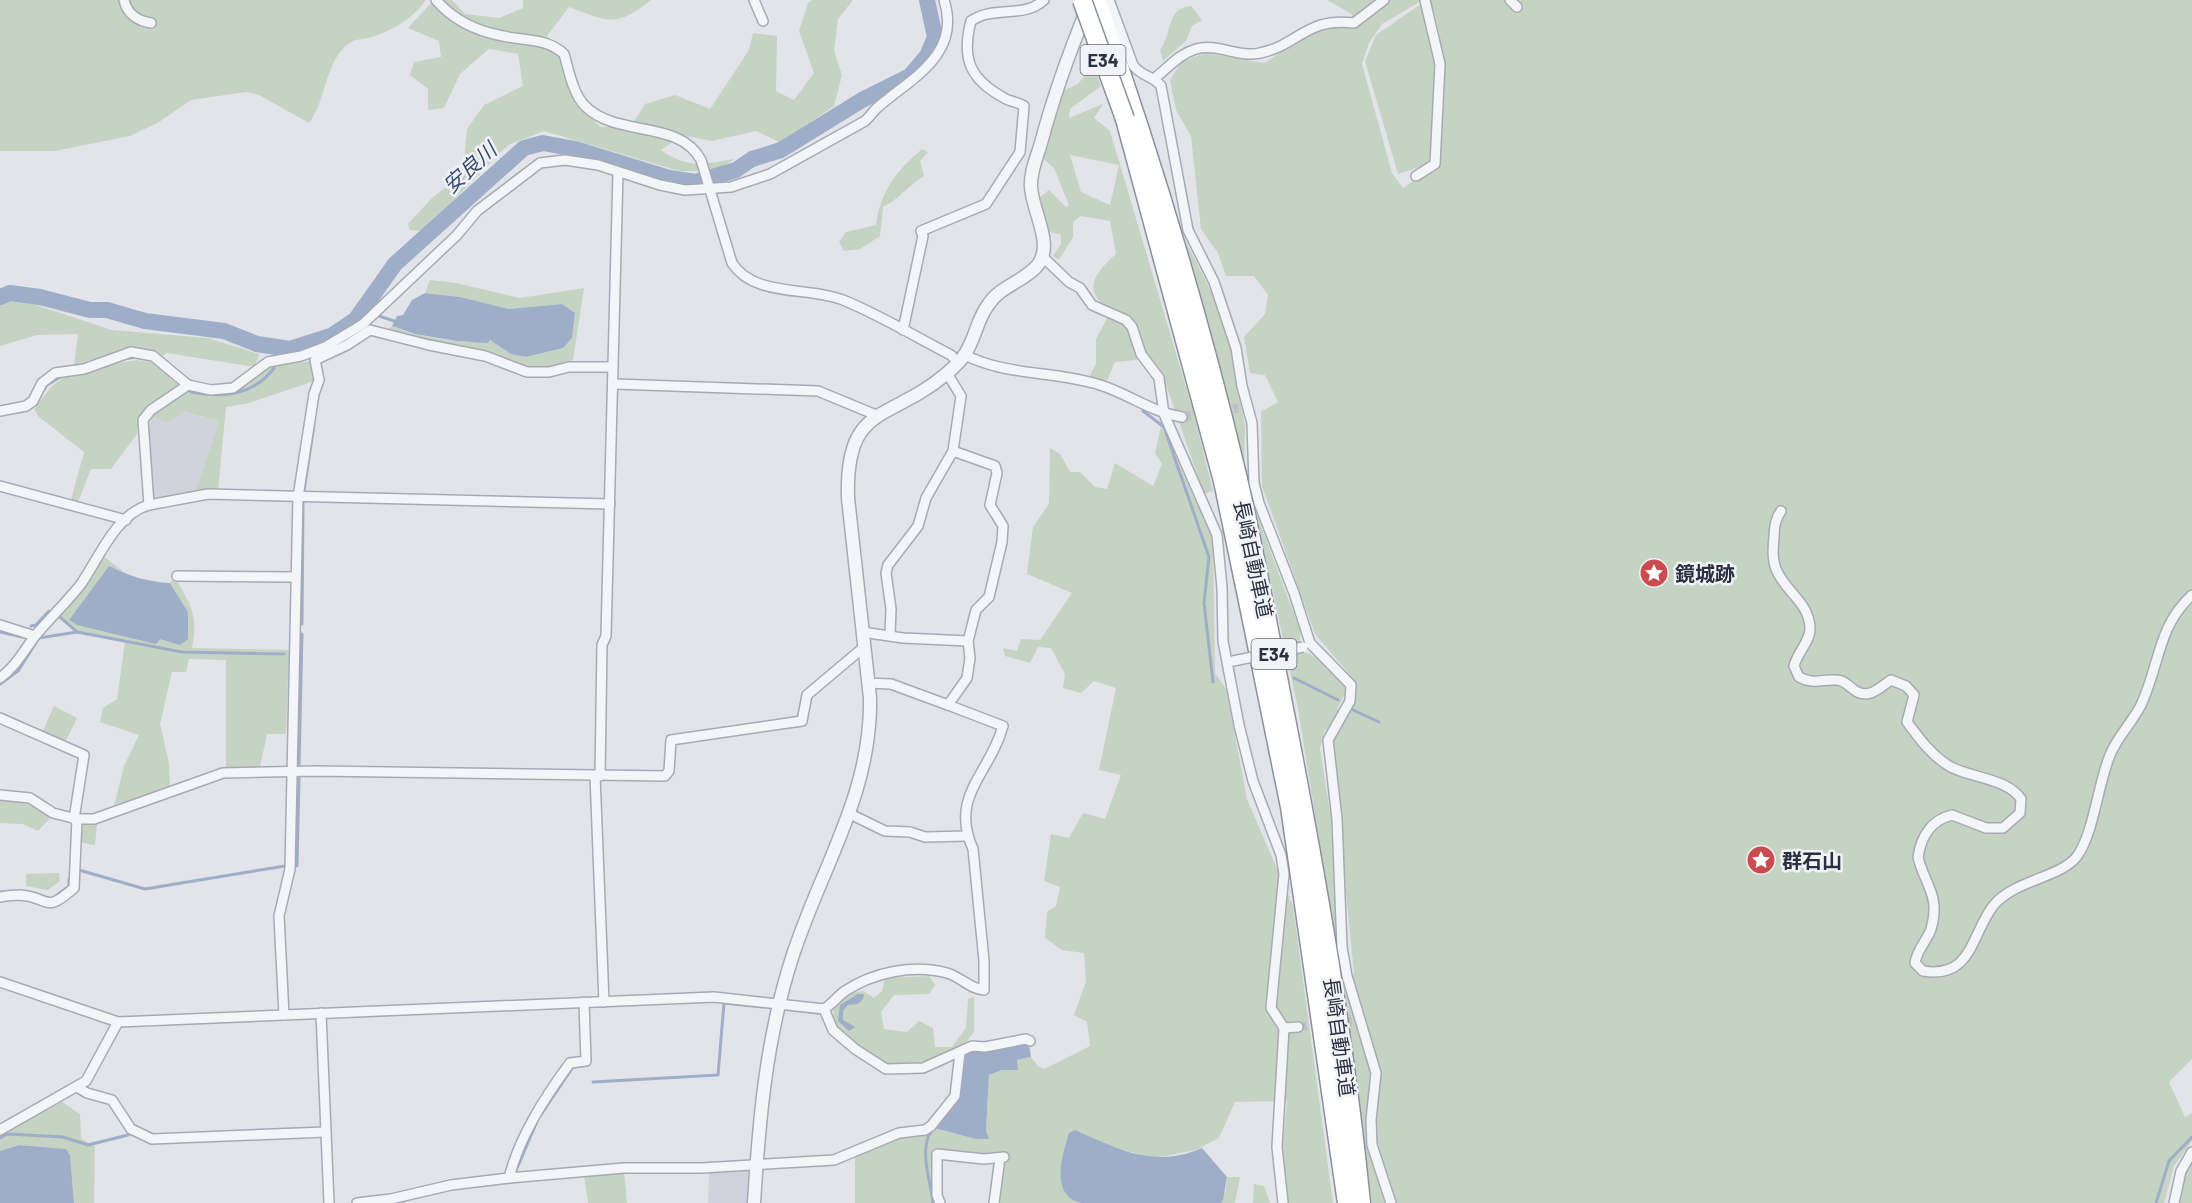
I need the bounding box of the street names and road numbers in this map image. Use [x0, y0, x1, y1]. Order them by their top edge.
road number: E34 [1080, 45, 1126, 75]
street label: 長崎自動車道 [1230, 498, 1278, 620]
road number: E34 [1252, 639, 1296, 669]
street label: 長崎自動車道 [1320, 976, 1360, 1098]

